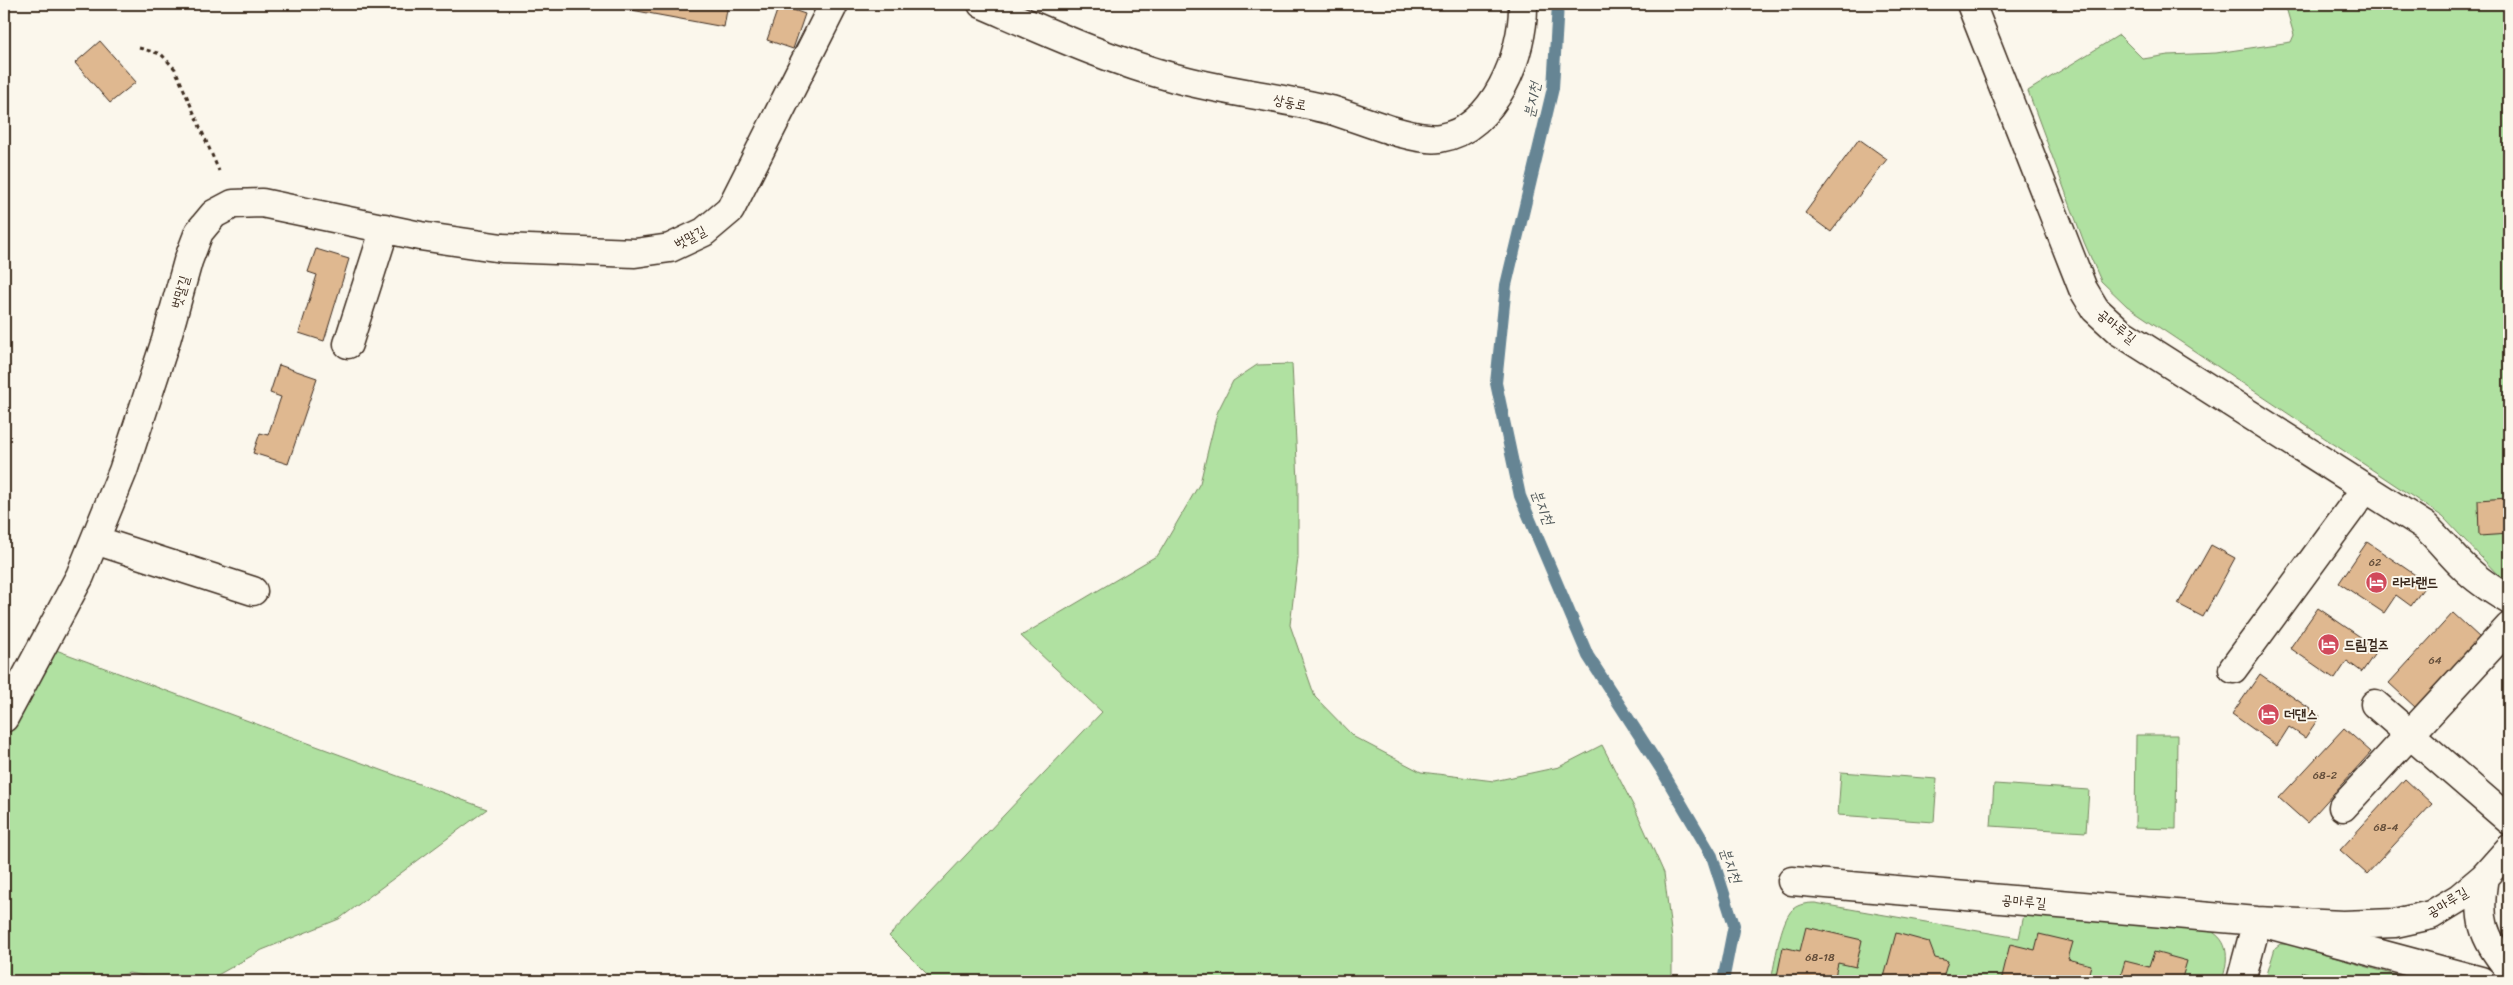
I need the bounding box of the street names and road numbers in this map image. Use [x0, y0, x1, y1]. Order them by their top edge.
street label: 상동로 [1271, 87, 1309, 118]
street label: 벗말길 [669, 218, 712, 256]
street label: 벗말길 [164, 272, 197, 312]
street label: 공마루길 [2091, 302, 2143, 351]
street label: 공마루길 [2422, 880, 2474, 925]
street label: 공마루길 [2000, 887, 2048, 916]

